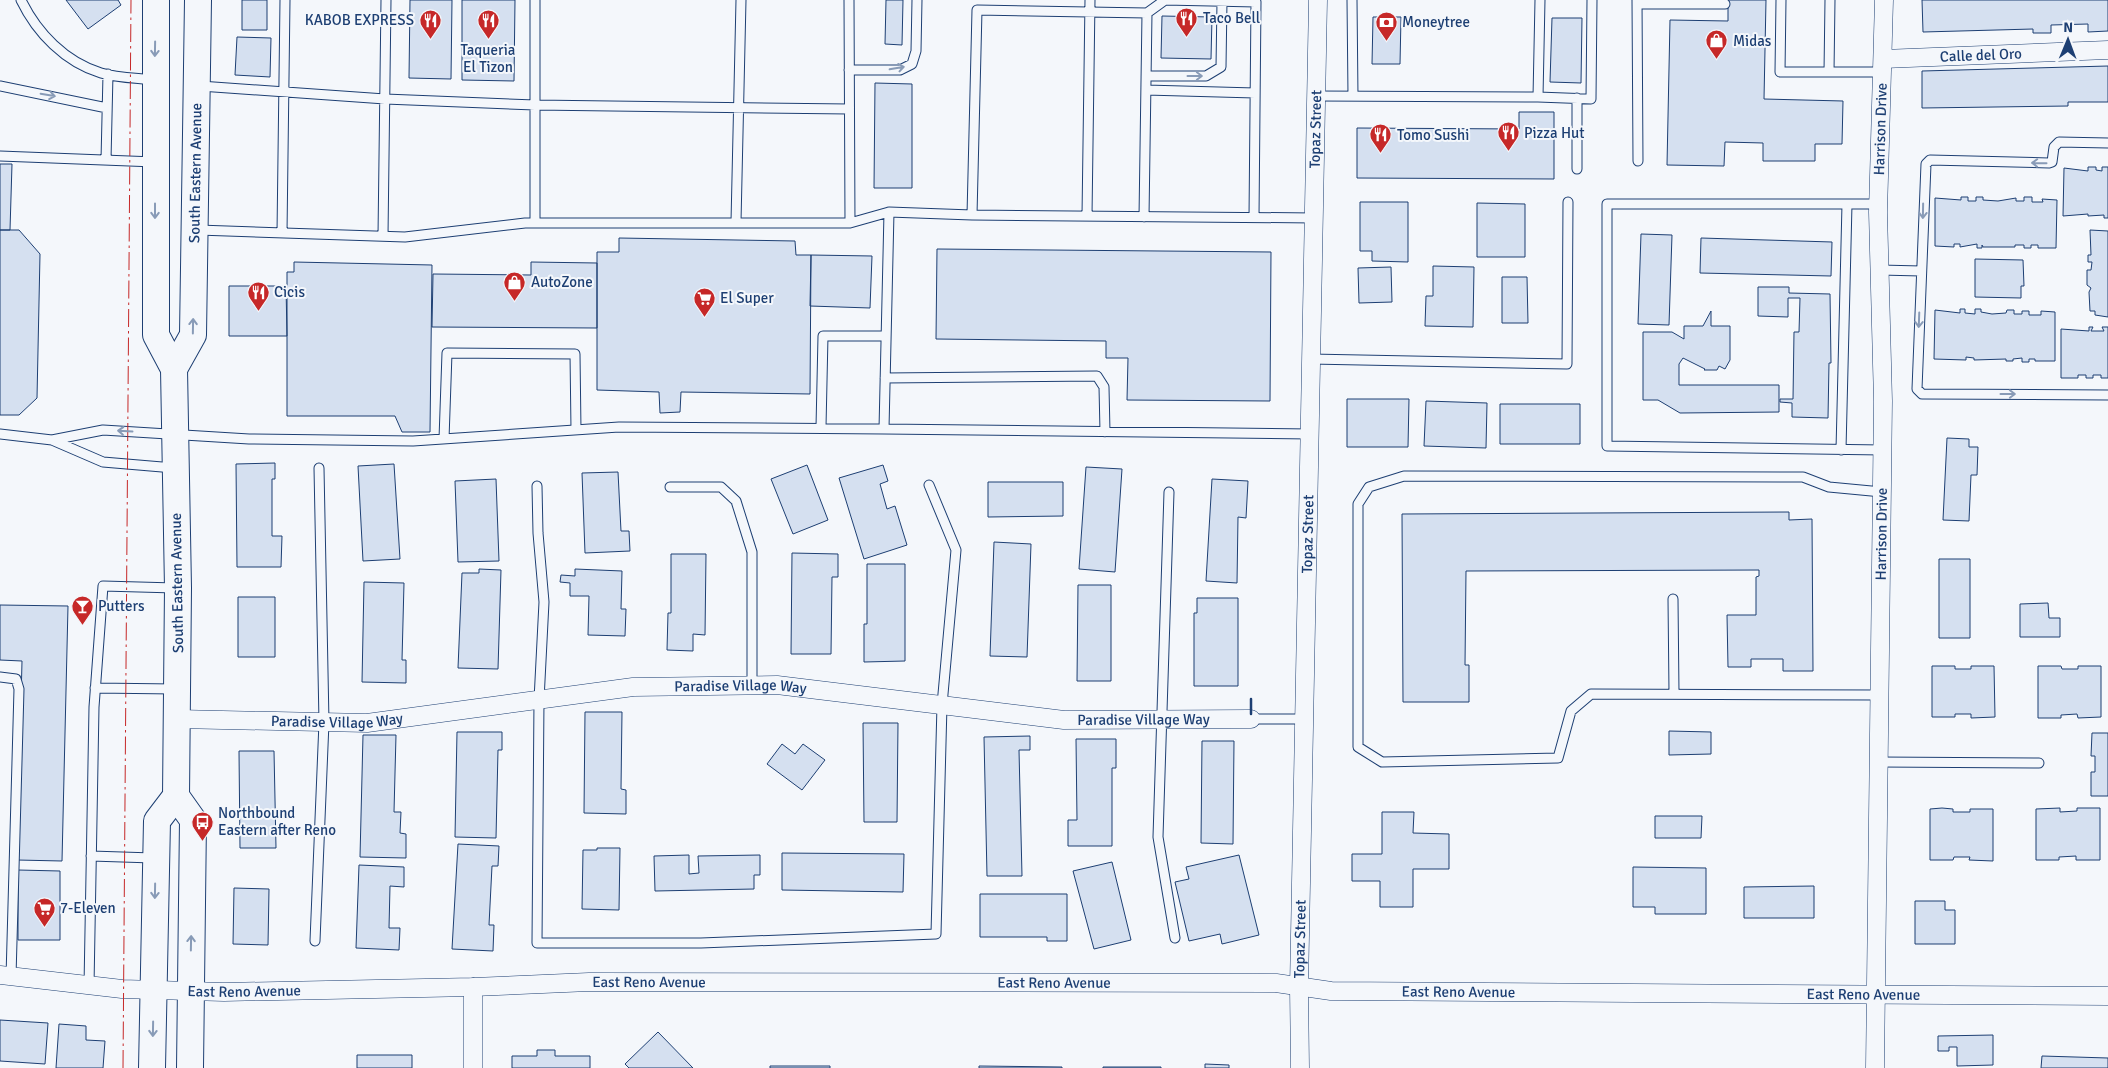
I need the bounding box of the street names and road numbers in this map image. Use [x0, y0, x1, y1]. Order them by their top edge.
street label: Calle del Oro [1940, 44, 2022, 66]
street label: Harrison Drive [1870, 83, 1891, 176]
street label: Topaz Street [1306, 90, 1325, 169]
street label: South Eastern Avenue [185, 103, 205, 243]
street label: Harrison Drive [1872, 488, 1891, 580]
street label: Topaz Street [1298, 495, 1317, 574]
street label: South Eastern Avenue [167, 513, 187, 653]
street label: Paradise Village Way [674, 676, 808, 698]
street label: Paradise Village Way [271, 709, 404, 732]
street label: Paradise Village Way [1077, 710, 1210, 729]
street label: Topaz Street [1290, 900, 1310, 979]
street label: East Reno Avenue [592, 973, 706, 991]
street label: East Reno Avenue [997, 974, 1111, 992]
street label: East Reno Avenue [187, 981, 301, 1001]
street label: East Reno Avenue [1401, 982, 1515, 1001]
street label: East Reno Avenue [1806, 985, 1920, 1004]

